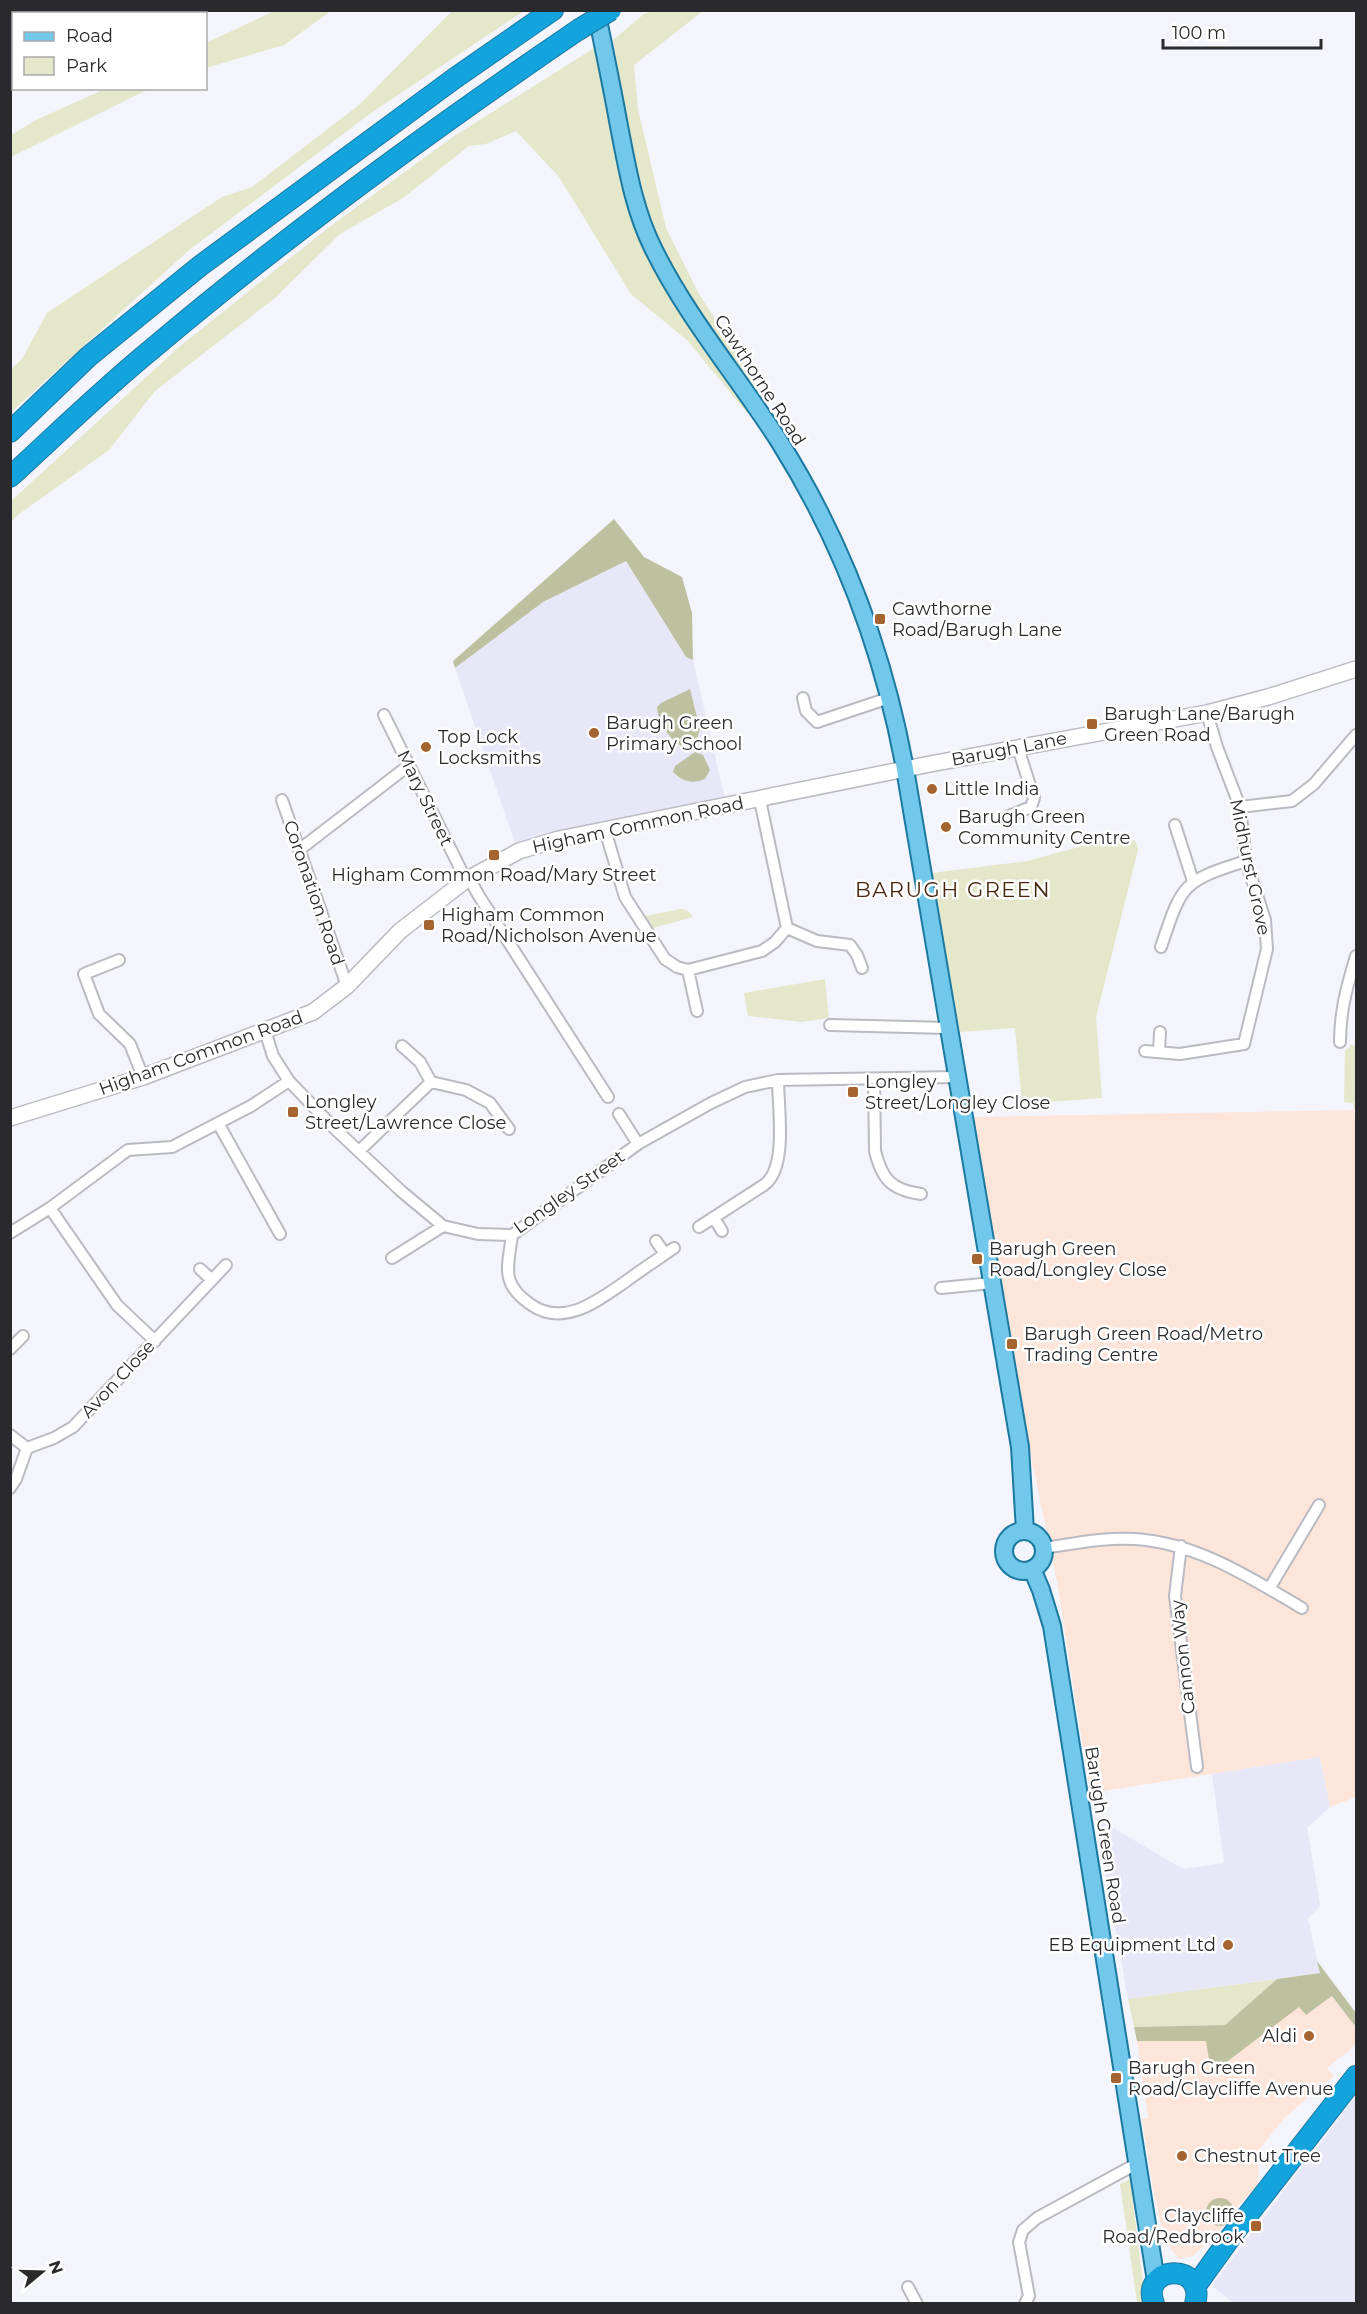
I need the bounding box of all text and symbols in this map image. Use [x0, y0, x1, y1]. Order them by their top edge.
legend [12, 12, 207, 90]
scale bar [1163, 12, 1320, 50]
text: 100 m [1172, 22, 1226, 44]
text: Road [66, 25, 113, 47]
text: Park [66, 55, 107, 77]
street label: Cawthorne Road [709, 310, 811, 450]
place label: Cawthorne Road/Barugh Lane [892, 598, 1062, 641]
marker: Cawthorne Road/Barugh Lane [873, 612, 887, 626]
place label: Barugh Lane/Barugh Green Road [1104, 703, 1295, 746]
place label: Barugh Green Primary School [606, 712, 742, 755]
marker: Barugh Lane/Barugh Green Road [1085, 717, 1099, 731]
place label: Top Lock Locksmiths [438, 726, 541, 769]
marker: Barugh Green Primary School [587, 726, 601, 740]
street label: Barugh Lane [949, 727, 1069, 771]
marker: Top Lock Locksmiths [419, 740, 433, 754]
street label: Mary Street [392, 747, 458, 849]
place label: Little India [944, 778, 1039, 800]
marker: Little India [925, 782, 939, 796]
street label: Higham Common Road [530, 792, 746, 858]
street label: Midhurst Grove [1225, 797, 1275, 937]
place label: Barugh Green Community Centre [958, 806, 1131, 849]
street label: Coronation Road [279, 818, 349, 968]
marker: Barugh Green Community Centre [939, 820, 953, 834]
marker: Higham Common Road/Mary Street [487, 848, 501, 862]
place label: Higham Common Road/Mary Street [331, 864, 657, 886]
district label: BARUGH GREEN [855, 877, 1051, 902]
place label: Higham Common Road/Nicholson Avenue [441, 904, 657, 947]
marker: Higham Common Road/Nicholson Avenue [422, 918, 436, 932]
street label: Higham Common Road [96, 1006, 306, 1100]
place label: Longley Street/Longley Close [865, 1071, 1050, 1114]
marker: Longley Street/Longley Close [846, 1085, 860, 1099]
place label: Longley Street/Lawrence Close [305, 1091, 507, 1134]
marker: Longley Street/Lawrence Close [286, 1105, 300, 1119]
street label: Longley Street [509, 1145, 629, 1239]
place label: Barugh Green Road/Longley Close [989, 1238, 1167, 1281]
marker: Barugh Green Road/Longley Close [970, 1252, 984, 1266]
place label: Barugh Green Road/Metro Trading Centre [1024, 1323, 1263, 1366]
street label: Avon Close [76, 1335, 160, 1423]
marker: Barugh Green Road/Metro Trading Centre [1005, 1337, 1019, 1351]
street label: Cannon Way [1166, 1599, 1200, 1715]
street label: Barugh Green Road [1080, 1745, 1130, 1925]
place label: EB Equipment Ltd [1049, 1934, 1216, 1956]
marker: EB Equipment Ltd [1221, 1938, 1235, 1952]
place label: Aldi [1262, 2025, 1297, 2047]
marker: Aldi [1302, 2029, 1316, 2043]
place label: Barugh Green Road/Claycliffe Avenue [1128, 2057, 1334, 2100]
marker: Barugh Green Road/Claycliffe Avenue [1109, 2071, 1123, 2085]
place label: Chestnut Tree [1194, 2145, 1321, 2167]
marker: Chestnut Tree [1175, 2149, 1189, 2163]
place label: Claycliffe Road/Redbrook [1102, 2205, 1244, 2248]
marker: Claycliffe Road/Redbrook [1249, 2219, 1263, 2233]
north arrow [12, 2242, 72, 2302]
text: N [45, 2258, 67, 2276]

